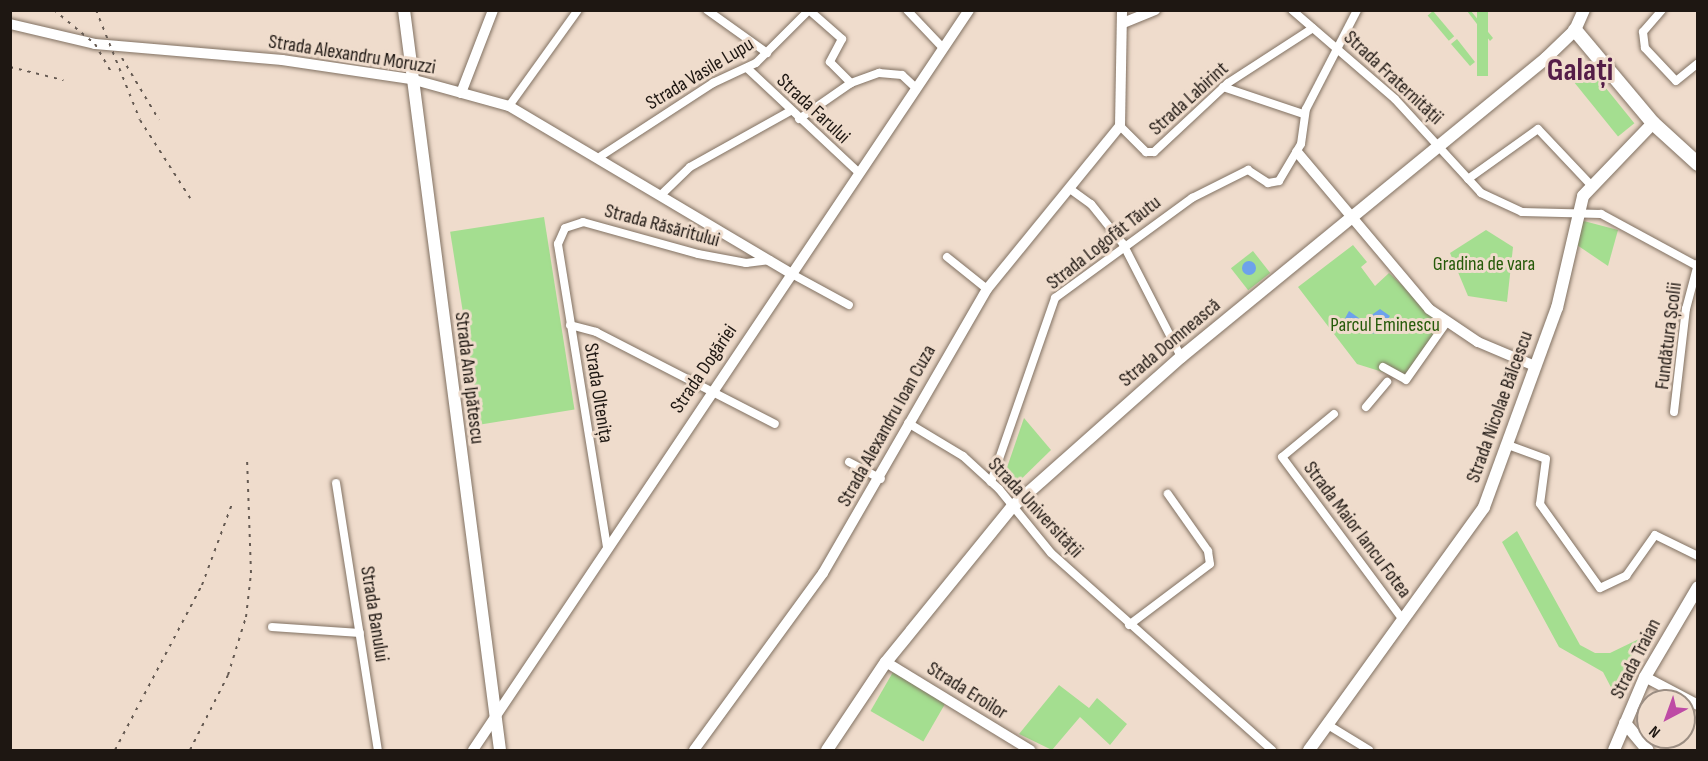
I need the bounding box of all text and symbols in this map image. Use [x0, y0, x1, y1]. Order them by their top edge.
street label: Strada Fraternității [1338, 26, 1448, 130]
street label: Strada Alexandru Moruzzi [267, 30, 437, 80]
street label: Strada Vasile Lupu [642, 32, 758, 116]
district label: Galați [1547, 52, 1613, 90]
street label: Strada Labirint [1144, 57, 1234, 141]
street label: Strada Farului [771, 69, 855, 149]
street label: Strada Logofăt Tăutu [1042, 191, 1166, 295]
street label: Strada Răsăritului [602, 199, 722, 253]
park label: Gradina de vara [1433, 252, 1535, 276]
street label: Fundătura Școlii [1651, 281, 1687, 391]
street label: Strada Domnească [1114, 294, 1226, 392]
street label: Strada Ana Ipătescu [449, 311, 489, 445]
park label: Parcul Eminescu [1330, 313, 1440, 337]
street label: Strada Dogăriei [666, 320, 742, 418]
street label: Strada Nicolae Bălcescu [1461, 328, 1539, 486]
street label: Strada Oltenița [578, 341, 618, 445]
street label: Strada Alexandru Ioan Cuza [833, 341, 941, 511]
street label: Strada Universității [982, 453, 1088, 563]
street label: Strada Maior Iancu Fotea [1298, 457, 1416, 603]
street label: Strada Banului [355, 565, 393, 663]
street label: Strada Traian [1606, 615, 1666, 703]
street label: Strada Eroilor [922, 657, 1012, 725]
north arrow [1636, 689, 1696, 749]
text: N [1646, 721, 1665, 741]

